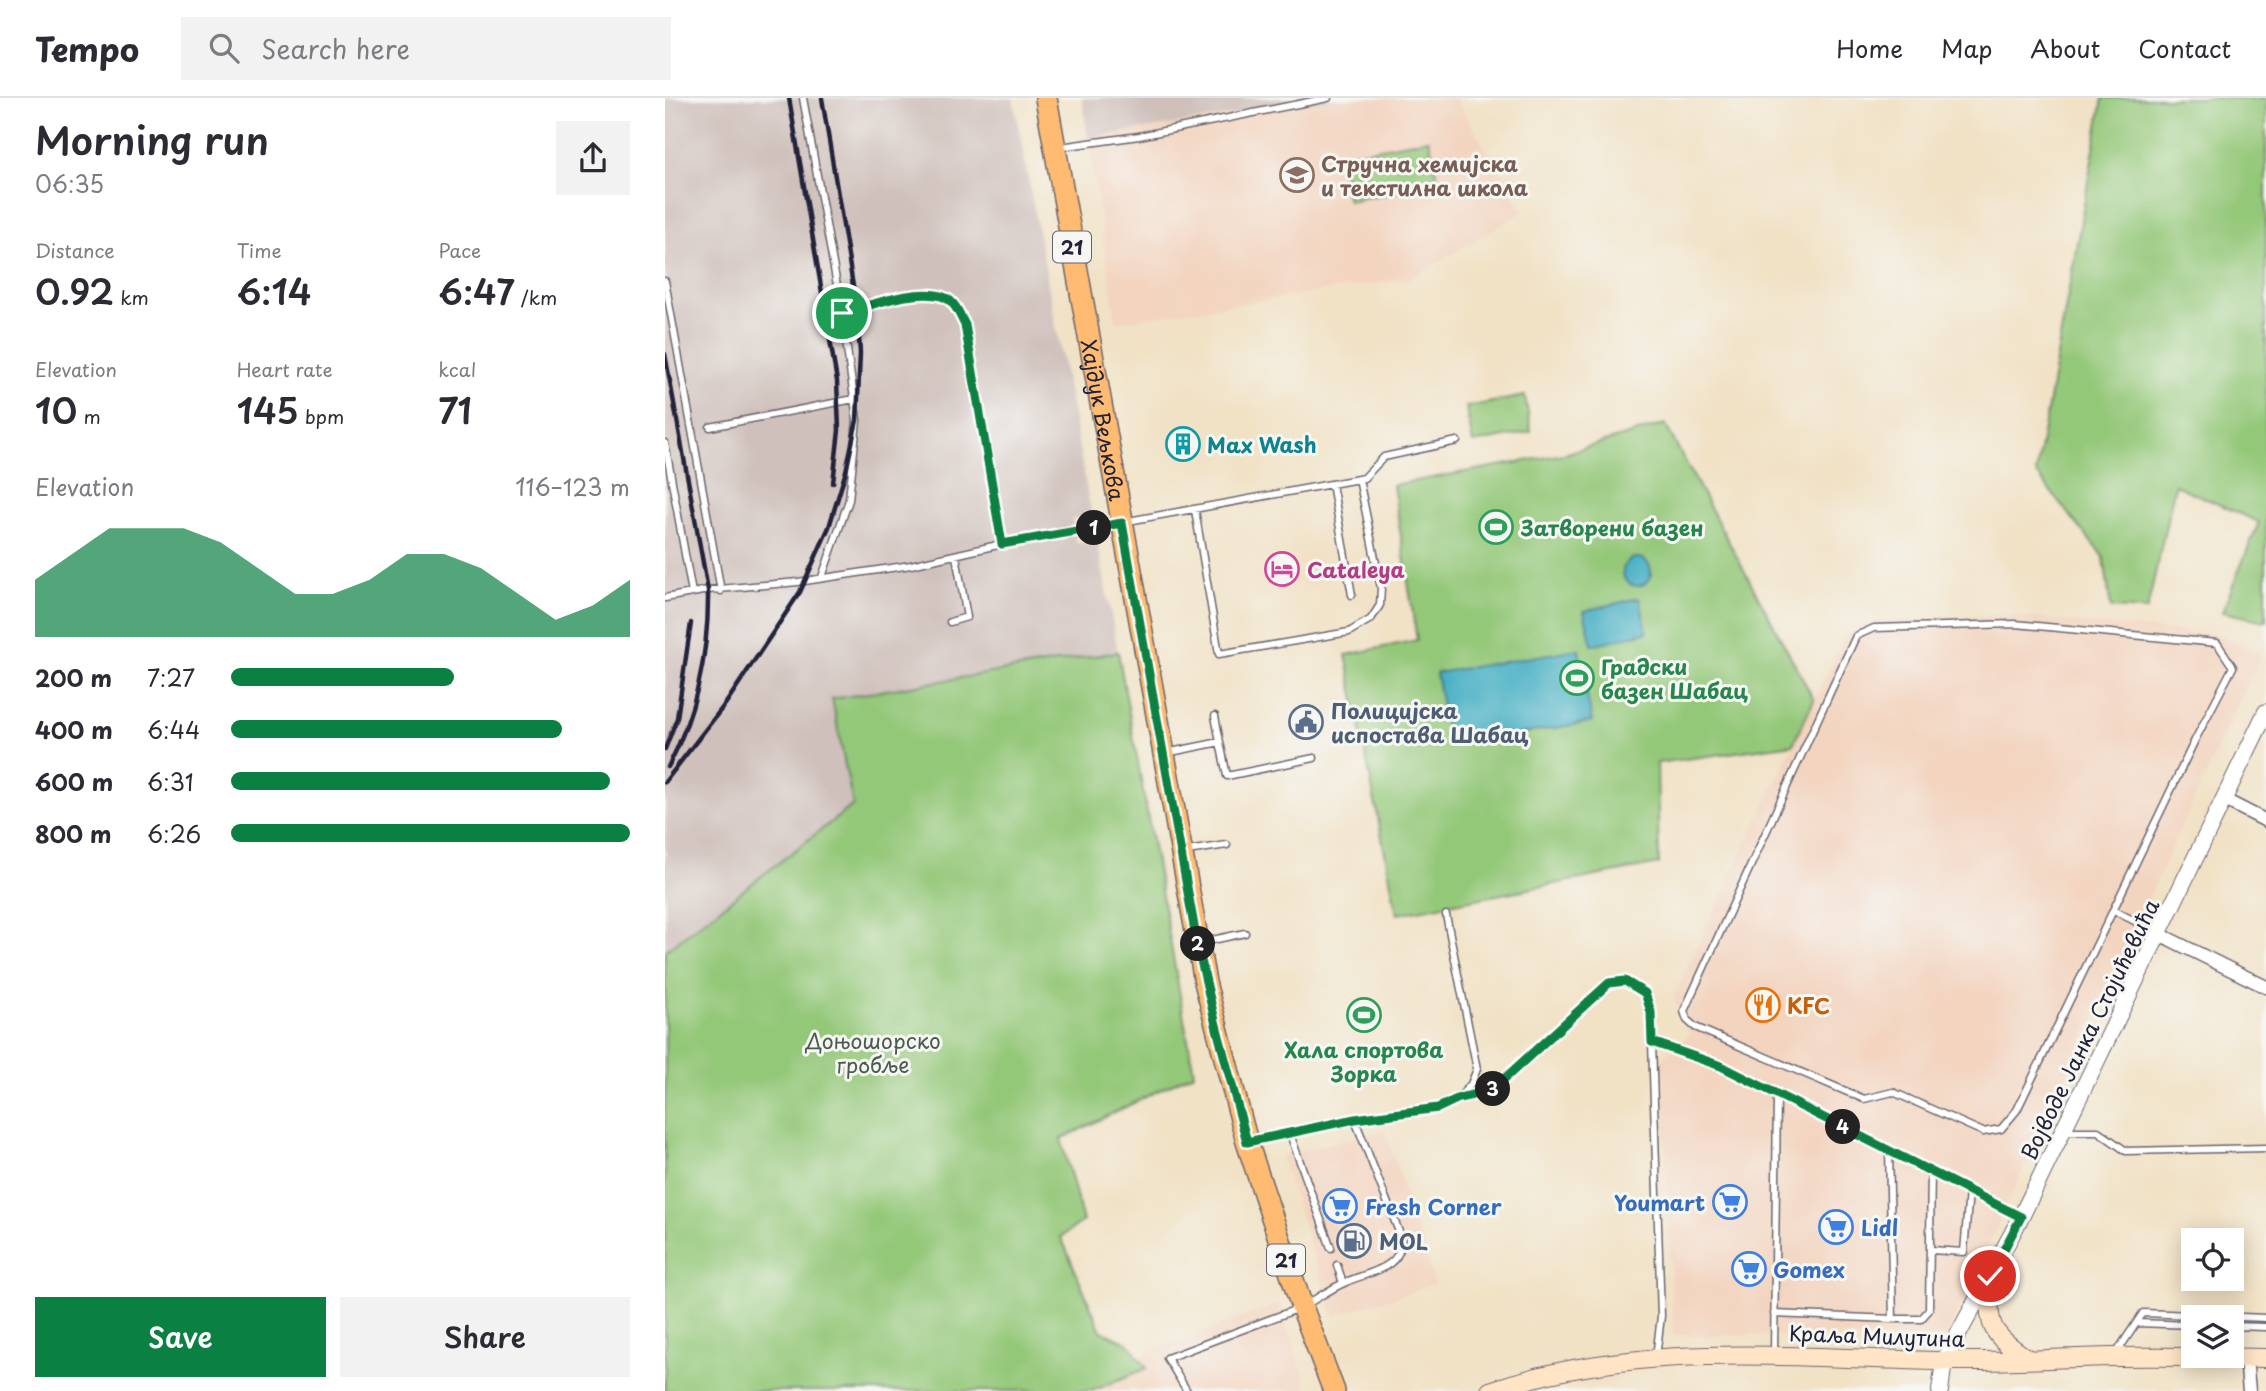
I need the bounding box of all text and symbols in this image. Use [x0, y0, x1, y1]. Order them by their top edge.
search box [181, 17, 671, 80]
text: Tempo [35, 23, 139, 73]
icon: search [205, 29, 243, 67]
text: Search here [261, 29, 410, 68]
text: Home [1836, 30, 1903, 66]
text: Map [1941, 30, 1992, 66]
text: About [2030, 30, 2100, 66]
text: Contact [2138, 30, 2231, 66]
text: Morning run [35, 111, 269, 168]
button: share [556, 121, 630, 195]
place label: Стручна хемијска и текстилна школа [1321, 147, 1528, 203]
school or university icon: Стручна хемијска и текстилна школа [1278, 156, 1316, 194]
text: 06:35 [35, 166, 104, 201]
road number: 21 [1053, 232, 1091, 262]
text: Distance [35, 236, 115, 264]
text: Time [237, 236, 282, 264]
text: Pace [438, 236, 481, 264]
text: 0.92 [35, 264, 114, 317]
text: 6:14 [237, 264, 312, 317]
text: 6:47 [438, 264, 515, 317]
text: km [114, 283, 149, 311]
text: /km [515, 283, 557, 311]
pin [812, 283, 872, 343]
icon: arrive [823, 294, 861, 332]
street label: Хајдук Вељкова [1074, 337, 1134, 503]
text: Elevation [35, 355, 117, 383]
text: Heart rate [237, 355, 333, 383]
text: kcal [438, 355, 476, 383]
text: 10 [35, 383, 77, 436]
text: 145 [237, 383, 299, 436]
text: 71 [438, 383, 472, 436]
text: m [77, 402, 101, 430]
text: bpm [299, 402, 344, 430]
building icon: Max Wash [1164, 425, 1202, 463]
place label: Max Wash [1207, 428, 1317, 460]
text: Elevation [35, 469, 134, 504]
text: 116–123 m [515, 469, 630, 504]
sports icon: Затворени базен [1477, 508, 1515, 546]
pin: 1 [1077, 510, 1111, 546]
place label: Затворени базен [1520, 511, 1703, 543]
text: 1 [1089, 513, 1098, 541]
hotel icon: Cataleya [1263, 550, 1301, 588]
place label: Cataleya [1307, 553, 1405, 585]
place label: Градски базен Шабац [1601, 650, 1748, 706]
sports icon: Градски базен Шабац [1558, 659, 1596, 697]
text: 200 m [35, 660, 112, 695]
text: 7:27 [147, 660, 195, 695]
place label: Полицијска испостава Шабац [1331, 694, 1529, 750]
public building icon: Полицијска испостава Шабац [1287, 703, 1325, 741]
text: 400 m [35, 712, 113, 747]
text: 6:44 [147, 712, 200, 747]
text: 600 m [35, 764, 113, 799]
text: 6:31 [147, 764, 194, 799]
text: 800 m [35, 816, 112, 851]
text: 6:26 [147, 816, 201, 851]
street label: Војводе Јанка Стојићевића [2012, 892, 2167, 1165]
pin: 2 [1181, 926, 1215, 962]
text: 2 [1191, 929, 1204, 957]
restaurant icon: KFC [1744, 986, 1782, 1024]
place label: KFC [1787, 989, 1830, 1021]
sports icon: Хала спортова Зорка [1345, 996, 1383, 1034]
park label: Доњошорско гробље [804, 1024, 941, 1080]
place label: Хала спортова Зорка [1285, 1033, 1443, 1089]
pin: 3 [1475, 1072, 1511, 1107]
text: 3 [1486, 1074, 1499, 1102]
pin: 4 [1825, 1110, 1861, 1144]
text: 4 [1836, 1112, 1849, 1140]
supermarket icon: Youmart [1711, 1183, 1749, 1221]
place label: Youmart [1614, 1186, 1705, 1218]
supermarket icon: Fresh Corner [1321, 1187, 1359, 1225]
place label: Fresh Corner [1365, 1190, 1502, 1222]
supermarket icon: Lidl [1817, 1208, 1855, 1246]
place label: Lidl [1861, 1211, 1898, 1243]
fuel station icon: MOL [1335, 1222, 1373, 1260]
place label: MOL [1379, 1225, 1428, 1257]
map controls [2181, 1228, 2244, 1368]
button: locate [2181, 1228, 2244, 1291]
road number: 21 [1267, 1244, 1305, 1276]
pin [1960, 1246, 2020, 1306]
supermarket icon: Gomex [1730, 1250, 1768, 1288]
place label: Gomex [1773, 1253, 1845, 1285]
icon: check [1971, 1257, 2009, 1295]
button: Save [35, 1297, 326, 1377]
button: Share [340, 1297, 630, 1377]
button: layers [2181, 1305, 2244, 1368]
street label: Краља Милутина [1789, 1316, 1966, 1354]

